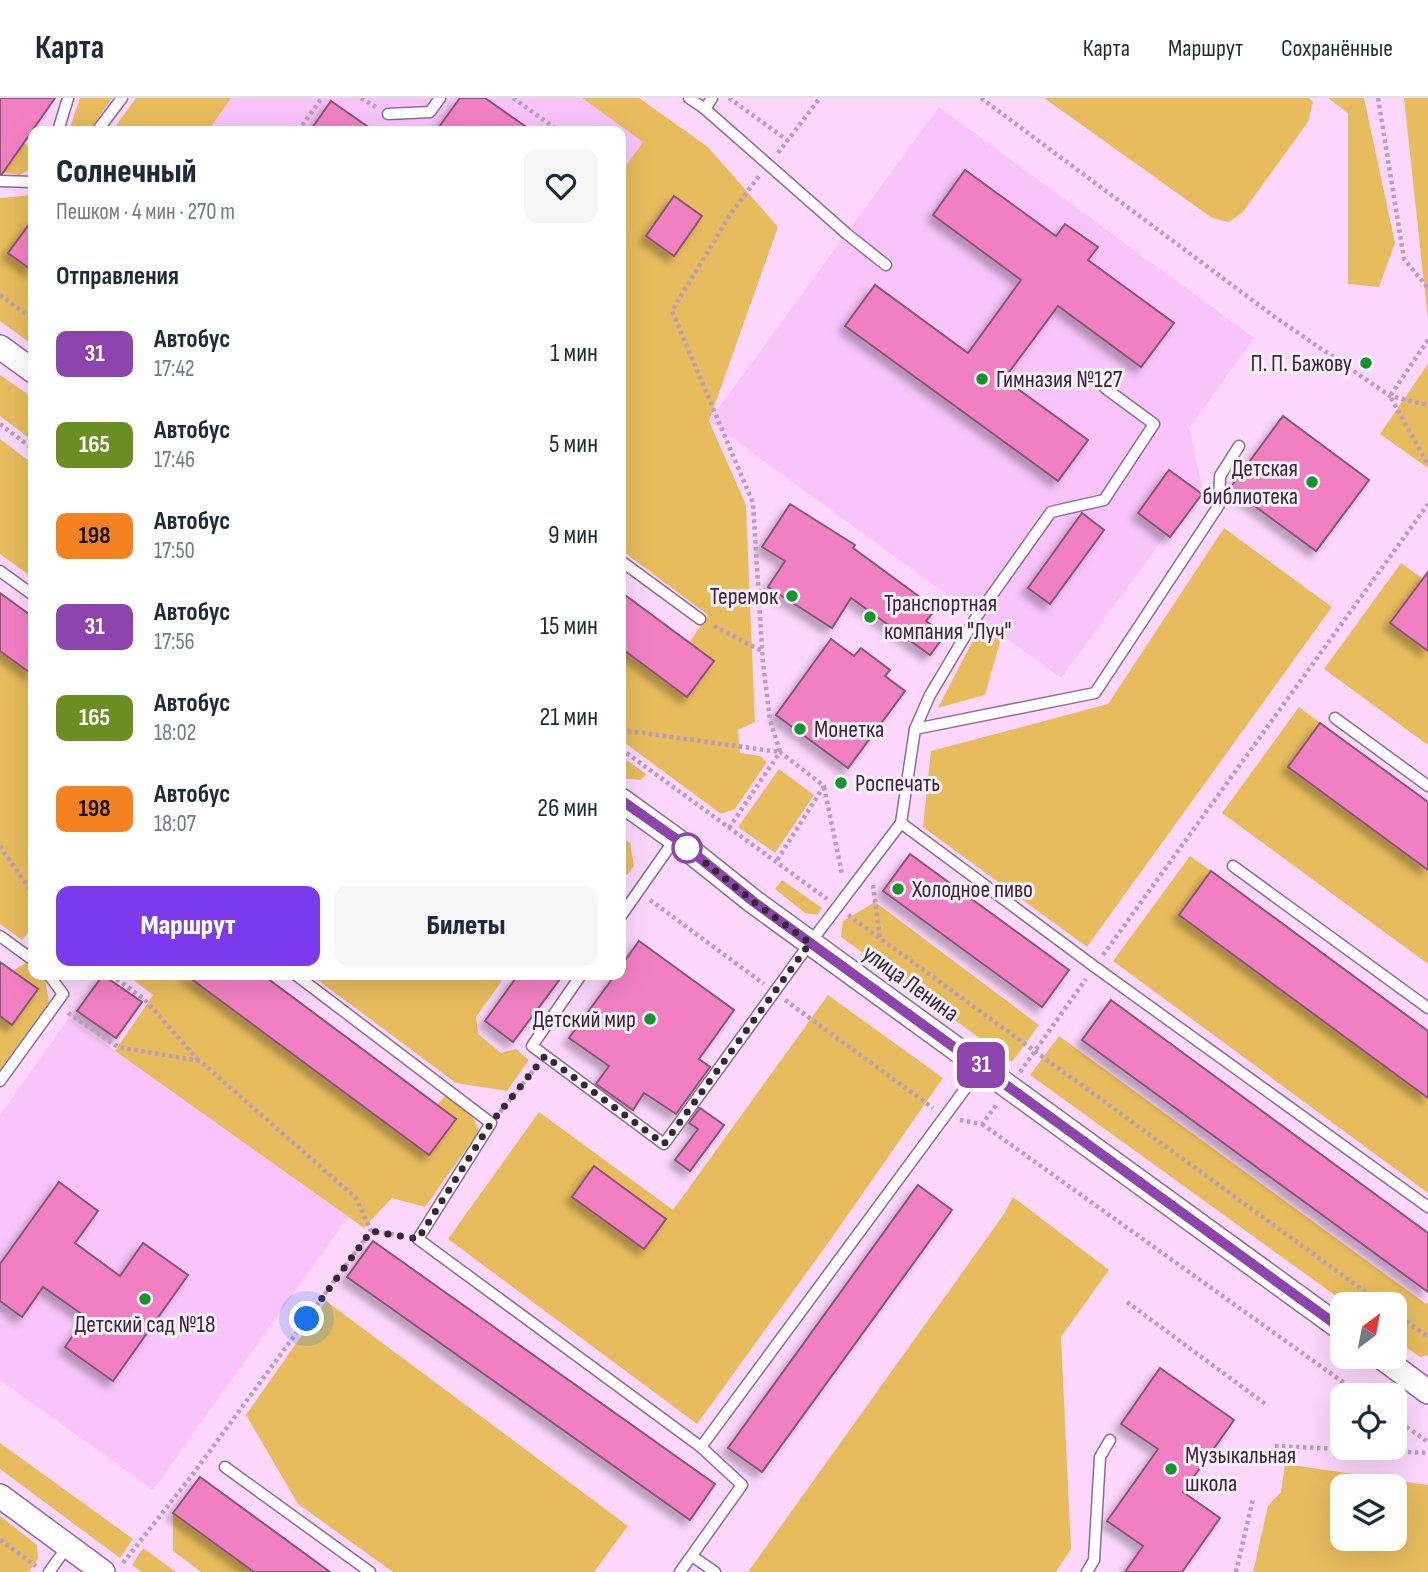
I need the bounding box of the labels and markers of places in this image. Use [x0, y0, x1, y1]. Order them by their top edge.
place label: П. П. Бажову [1251, 349, 1352, 378]
marker: П. П. Бажову [1358, 355, 1374, 371]
place label: Гимназия №127 [996, 365, 1123, 394]
marker: Гимназия №127 [974, 371, 990, 387]
place label: Детская библиотека [1203, 454, 1298, 511]
marker: Детская библиотека [1304, 474, 1320, 490]
place label: Теремок [710, 582, 779, 611]
marker: Теремок [784, 588, 800, 604]
place label: Транспортная компания "Луч" [884, 589, 1012, 646]
marker: Транспортная компания "Луч" [862, 609, 878, 625]
place label: Монетка [814, 715, 884, 744]
marker: Монетка [792, 721, 808, 737]
place label: Роспечать [855, 769, 940, 798]
marker: Роспечать [833, 775, 849, 791]
unlabelled marker [672, 833, 702, 863]
place label: Холодное пиво [911, 875, 1033, 904]
marker: Холодное пиво [890, 881, 906, 897]
place label: Детский мир [533, 1005, 636, 1034]
marker: Детский мир [642, 1011, 658, 1027]
marker: Детский сад №18 [137, 1291, 153, 1307]
place label: Детский сад №18 [75, 1310, 215, 1339]
place label: Музыкальная школа [1185, 1441, 1296, 1498]
marker: Музыкальная школа [1163, 1461, 1179, 1477]

